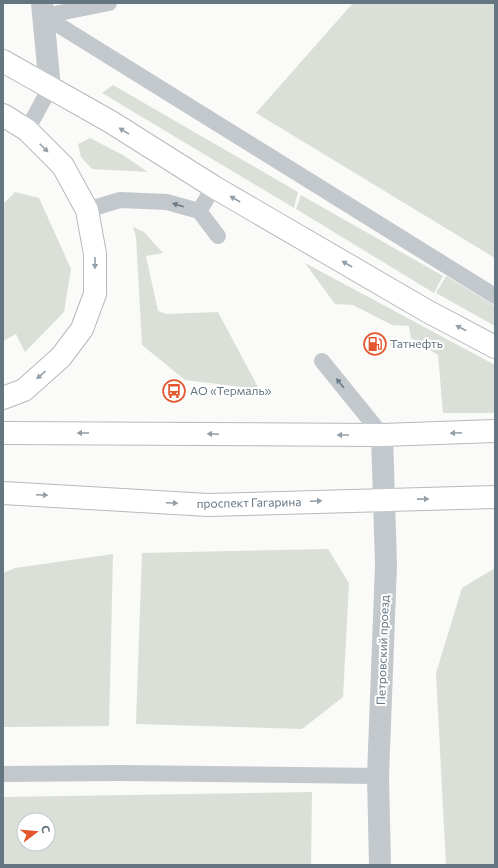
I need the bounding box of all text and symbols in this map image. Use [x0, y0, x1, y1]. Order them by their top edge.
one-way arrow [119, 127, 130, 134]
one-way arrow [39, 143, 49, 153]
one-way arrow [229, 196, 241, 203]
one-way arrow [172, 202, 184, 208]
one-way arrow [92, 257, 98, 270]
one-way arrow [341, 261, 353, 268]
one-way arrow [455, 325, 466, 332]
fuel station icon: Татнефть [362, 331, 388, 357]
place label: Татнефть [390, 336, 443, 350]
one-way arrow [35, 370, 46, 379]
bus stop icon: АО «Термаль» [161, 378, 187, 404]
one-way arrow [336, 378, 344, 389]
place label: АО «Термаль» [190, 383, 272, 397]
one-way arrow [450, 429, 462, 436]
one-way arrow [76, 430, 89, 436]
one-way arrow [206, 431, 219, 437]
one-way arrow [336, 432, 349, 438]
one-way arrow [36, 492, 48, 499]
street label: проспект Гагарина [196, 494, 302, 510]
one-way arrow [417, 495, 429, 502]
one-way arrow [310, 498, 322, 505]
one-way arrow [166, 499, 178, 506]
street label: Петровский проезд [373, 595, 391, 705]
north arrow [16, 812, 56, 852]
text: С [39, 824, 54, 835]

